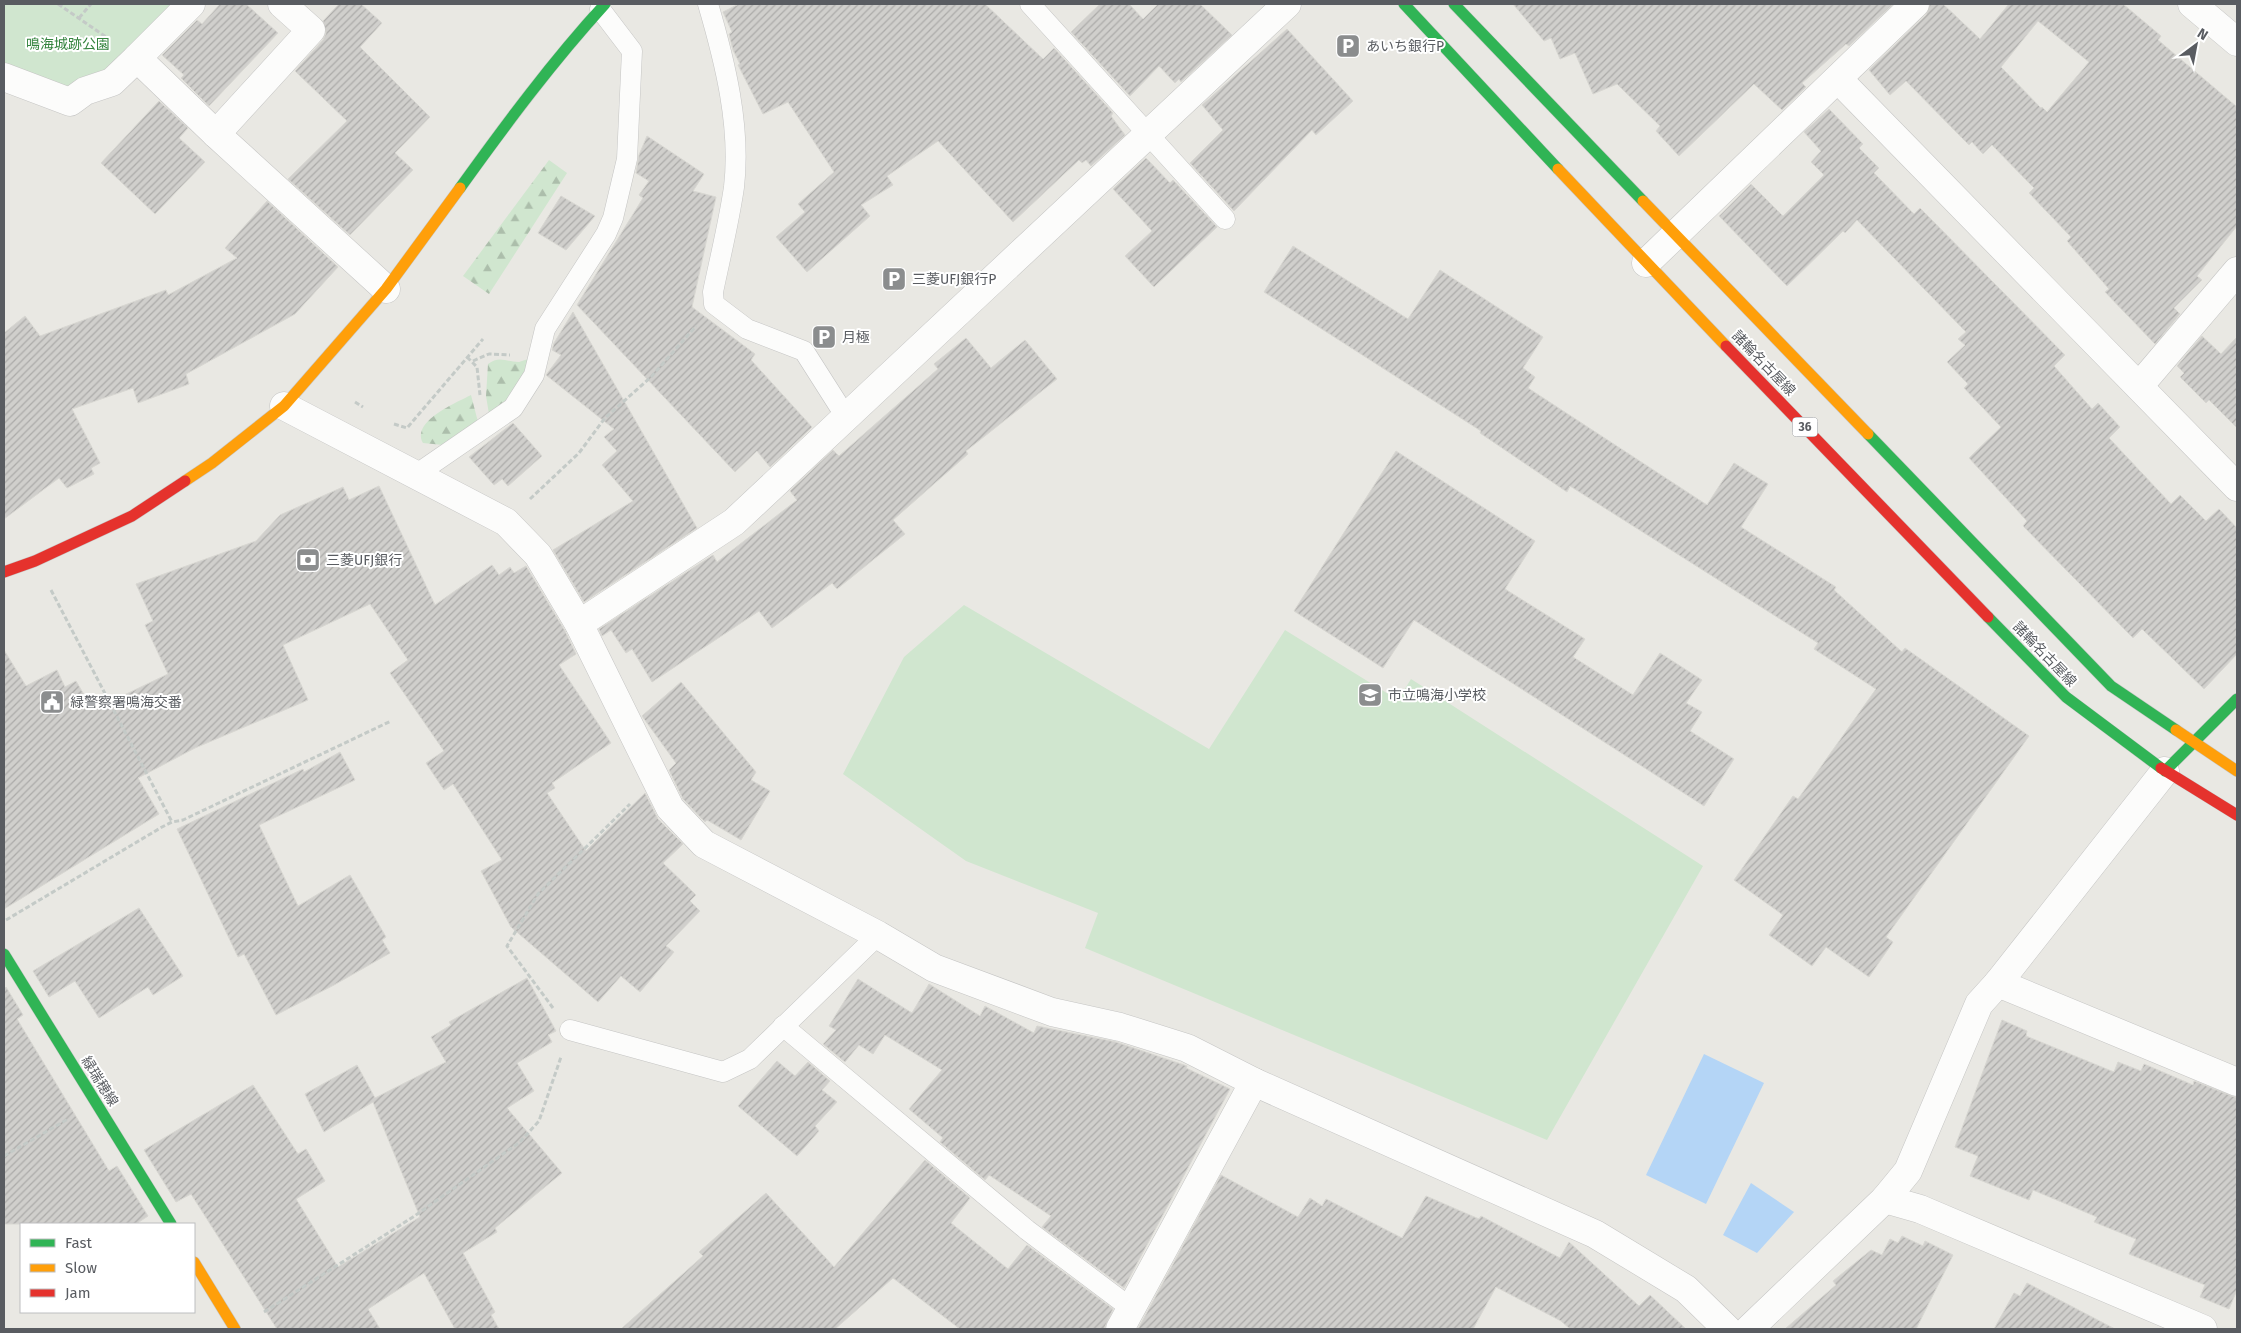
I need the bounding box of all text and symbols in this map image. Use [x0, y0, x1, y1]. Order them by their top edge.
north arrow [2171, 20, 2221, 70]
text: N [2194, 25, 2211, 44]
parking icon: あいち銀行P [1335, 33, 1361, 59]
park label: 鳴海城跡公園 [26, 36, 110, 53]
place label: あいち銀行P [1366, 38, 1444, 55]
parking icon: 三菱UFJ銀行P [881, 266, 907, 292]
place label: 三菱UFJ銀行P [912, 271, 996, 288]
parking icon: 月極 [811, 324, 837, 350]
street label: 諸輪名古屋線 [1728, 327, 1799, 399]
place label: 月極 [842, 329, 870, 346]
road number: 36 [1792, 418, 1818, 437]
bank icon: 三菱UFJ銀行 [295, 547, 321, 573]
place label: 三菱UFJ銀行 [326, 552, 402, 569]
street label: 諸輪名古屋線 [2009, 618, 2080, 690]
school or university icon: 市立鳴海小学校 [1357, 682, 1383, 708]
place label: 市立鳴海小学校 [1388, 687, 1486, 704]
public building icon: 緑警察署鳴海交番 [39, 689, 65, 715]
place label: 緑警察署鳴海交番 [70, 694, 182, 711]
street label: 緑瑞穂線 [78, 1053, 122, 1110]
legend [20, 1223, 195, 1313]
text: Fast [65, 1234, 92, 1252]
text: Slow [65, 1259, 97, 1277]
text: Jam [65, 1284, 91, 1302]

